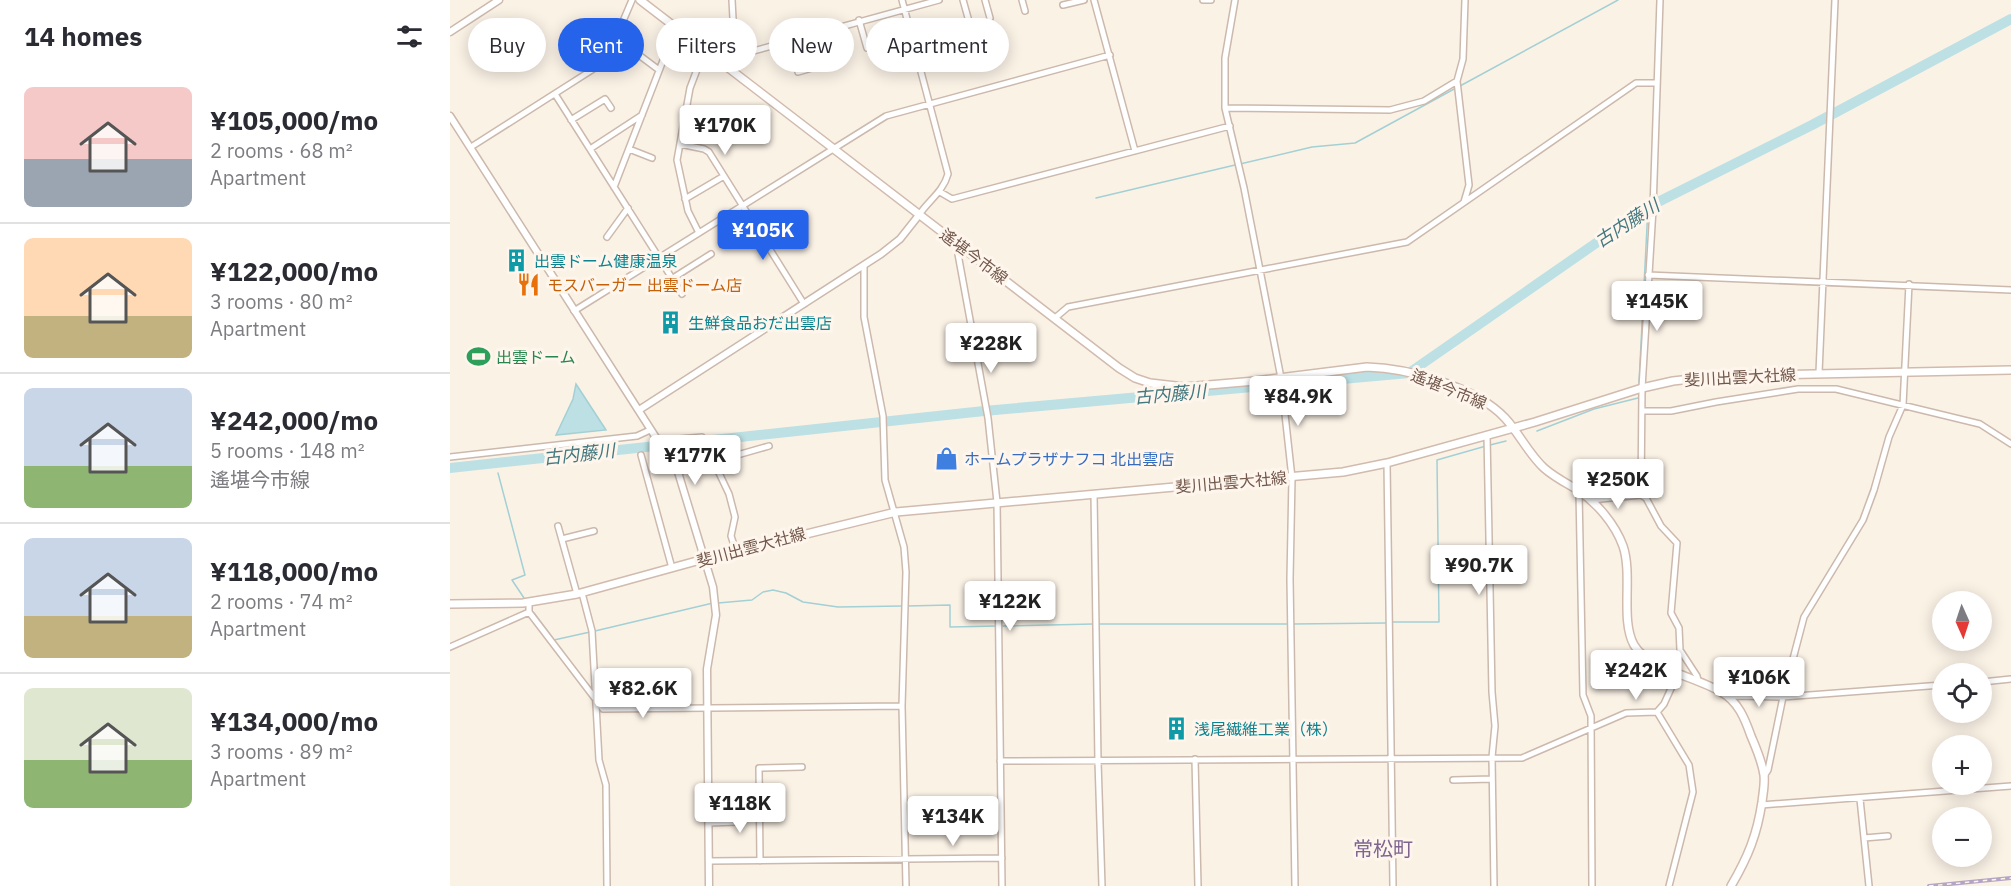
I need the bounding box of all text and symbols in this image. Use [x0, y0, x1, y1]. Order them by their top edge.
chip: Buy [468, 18, 546, 72]
chip: Rent [558, 18, 644, 72]
chip: Filters [656, 18, 757, 72]
chip: New [769, 18, 854, 72]
chip: Apartment [866, 18, 1009, 72]
text: 14 homes [24, 19, 142, 53]
icon: filters [393, 20, 426, 53]
text: ¥105,000/mo [210, 103, 378, 137]
pin: ¥170K [683, 105, 767, 156]
icon: home [72, 111, 144, 183]
text: ¥170K [694, 111, 756, 138]
text: 2 rooms · 68 m² [210, 137, 353, 164]
text: Apartment [210, 164, 306, 191]
water label: 古内藤川 [1591, 193, 1665, 252]
pin: ¥105K [721, 210, 805, 261]
text: ¥105K [732, 216, 794, 243]
street label: 遙堪今市線 [936, 224, 1012, 288]
building icon: 出雲ドーム健康温泉 [503, 248, 529, 274]
place label: 出雲ドーム健康温泉 [534, 251, 678, 271]
text: ¥122,000/mo [210, 254, 378, 288]
icon: home [72, 262, 144, 334]
restaurant icon: モスバーガー 出雲ドーム店 [516, 272, 542, 298]
place label: モスバーガー 出雲ドーム店 [547, 275, 742, 295]
pin: ¥145K [1615, 281, 1699, 332]
text: ¥145K [1626, 287, 1688, 314]
text: 3 rooms · 80 m² [210, 288, 353, 315]
building icon: 生鮮食品おだ出雲店 [657, 310, 683, 336]
place label: 生鮮食品おだ出雲店 [688, 313, 832, 333]
text: Apartment [210, 315, 306, 342]
pin: ¥228K [949, 323, 1033, 374]
text: ¥228K [960, 329, 1022, 356]
sports icon: 出雲ドーム [465, 344, 491, 370]
place label: 出雲ドーム [496, 347, 576, 367]
street label: 斐川出雲大社線 [1684, 364, 1796, 390]
street label: 遙堪今市線 [1408, 365, 1490, 413]
pin: ¥84.9K [1249, 376, 1347, 427]
water label: 古内藤川 [1133, 379, 1209, 409]
text: ¥84.9K [1263, 382, 1333, 409]
text: ¥242,000/mo [210, 403, 378, 437]
icon: home [72, 412, 144, 484]
pin: ¥177K [653, 435, 737, 486]
text: 5 rooms · 148 m² [210, 437, 365, 464]
water label: 古内藤川 [542, 439, 618, 469]
text: ¥177K [664, 441, 726, 468]
shop icon: ホームプラザナフコ 北出雲店 [933, 446, 959, 472]
place label: ホームプラザナフコ 北出雲店 [964, 449, 1174, 469]
pin: ¥250K [1576, 459, 1660, 510]
text: ¥250K [1587, 465, 1649, 492]
text: 遙堪今市線 [210, 466, 310, 493]
street label: 斐川出雲大社線 [1174, 467, 1288, 497]
street label: 斐川出雲大社線 [694, 523, 808, 571]
pin: ¥90.7K [1430, 545, 1528, 596]
text: ¥90.7K [1444, 551, 1514, 578]
text: ¥118,000/mo [210, 554, 378, 588]
icon: home [72, 562, 144, 634]
pin: ¥122K [968, 581, 1052, 632]
text: ¥122K [979, 587, 1041, 614]
text: 2 rooms · 74 m² [210, 588, 353, 615]
north arrow [1932, 591, 1992, 651]
map controls [1932, 591, 1992, 867]
text: Apartment [210, 615, 306, 642]
pin: ¥242K [1594, 650, 1678, 701]
text: ¥242K [1605, 656, 1667, 683]
pin: ¥106K [1717, 657, 1801, 708]
text: ¥106K [1728, 663, 1790, 690]
button: locate [1932, 663, 1992, 723]
pin: ¥82.6K [594, 668, 692, 719]
text: ¥82.6K [608, 674, 678, 701]
text: ¥134,000/mo [210, 704, 378, 738]
icon: home [72, 712, 144, 784]
building icon: 浅尾繊維工業（株） [1163, 716, 1189, 742]
place label: 浅尾繊維工業（株） [1194, 719, 1338, 739]
button: + [1932, 735, 1992, 795]
text: 3 rooms · 89 m² [210, 738, 353, 765]
text: Apartment [210, 765, 306, 792]
pin: ¥118K [698, 783, 782, 834]
text: ¥118K [709, 789, 771, 816]
pin: ¥134K [911, 796, 995, 847]
text: ¥134K [922, 802, 984, 829]
button: − [1932, 807, 1992, 867]
district label: 常松町 [1353, 835, 1413, 862]

